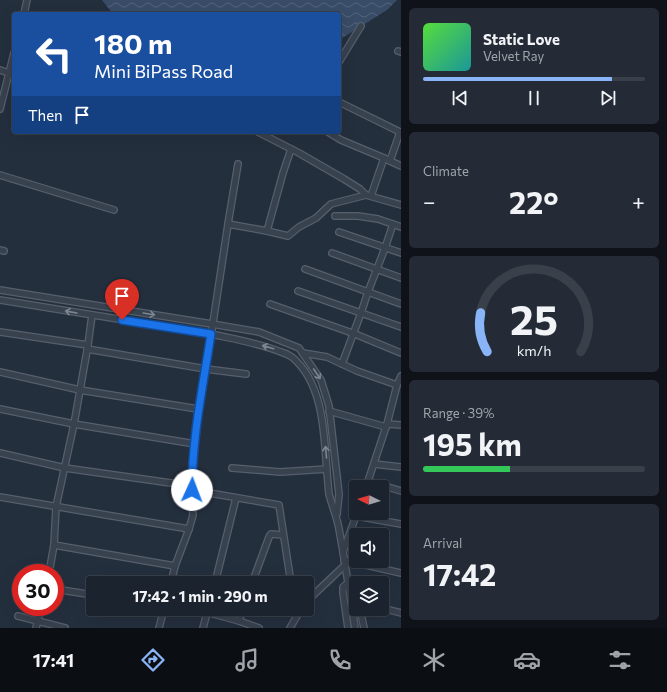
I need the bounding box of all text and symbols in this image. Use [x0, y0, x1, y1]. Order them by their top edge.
text: 180 m [94, 26, 172, 60]
icon: left [28, 28, 80, 80]
text: Static Love [483, 30, 560, 48]
text: Velvet Ray [483, 48, 544, 64]
text: Mini BiPass Road [94, 60, 233, 82]
icon: previous [449, 87, 471, 109]
icon: pause [523, 87, 545, 109]
icon: next [597, 87, 619, 109]
icon: arrive [71, 104, 93, 126]
text: Then [28, 106, 63, 124]
text: Climate [423, 163, 469, 179]
text: 22° [509, 183, 559, 220]
text: − [423, 188, 436, 215]
text: + [632, 188, 645, 215]
pin [105, 279, 139, 320]
icon: arrive [111, 285, 133, 307]
text: 25 [510, 293, 558, 344]
one-way arrow [65, 308, 78, 316]
one-way arrow [142, 310, 155, 318]
text: km/h [517, 341, 551, 359]
one-way arrow [262, 343, 275, 351]
one-way arrow [313, 368, 321, 379]
text: Range · 39% [423, 405, 495, 421]
text: 195 km [423, 425, 522, 462]
one-way arrow [322, 446, 329, 459]
position arrow [171, 469, 213, 511]
north arrow [349, 480, 389, 520]
map controls [349, 480, 389, 616]
button: sound [349, 528, 389, 568]
text: Arrival [423, 535, 462, 551]
text: 17:42 [423, 555, 496, 592]
speed limit sign: 30 [12, 564, 64, 616]
button: layers [349, 576, 389, 616]
text: 17:42 · 1 min · 290 m [132, 587, 268, 605]
icon: directions [139, 646, 167, 674]
icon: music [233, 646, 261, 674]
icon: phone [326, 646, 354, 674]
icon: climate [420, 646, 448, 674]
icon: car [513, 646, 541, 674]
icon: filters [606, 646, 634, 674]
text: 17:41 [33, 649, 74, 671]

